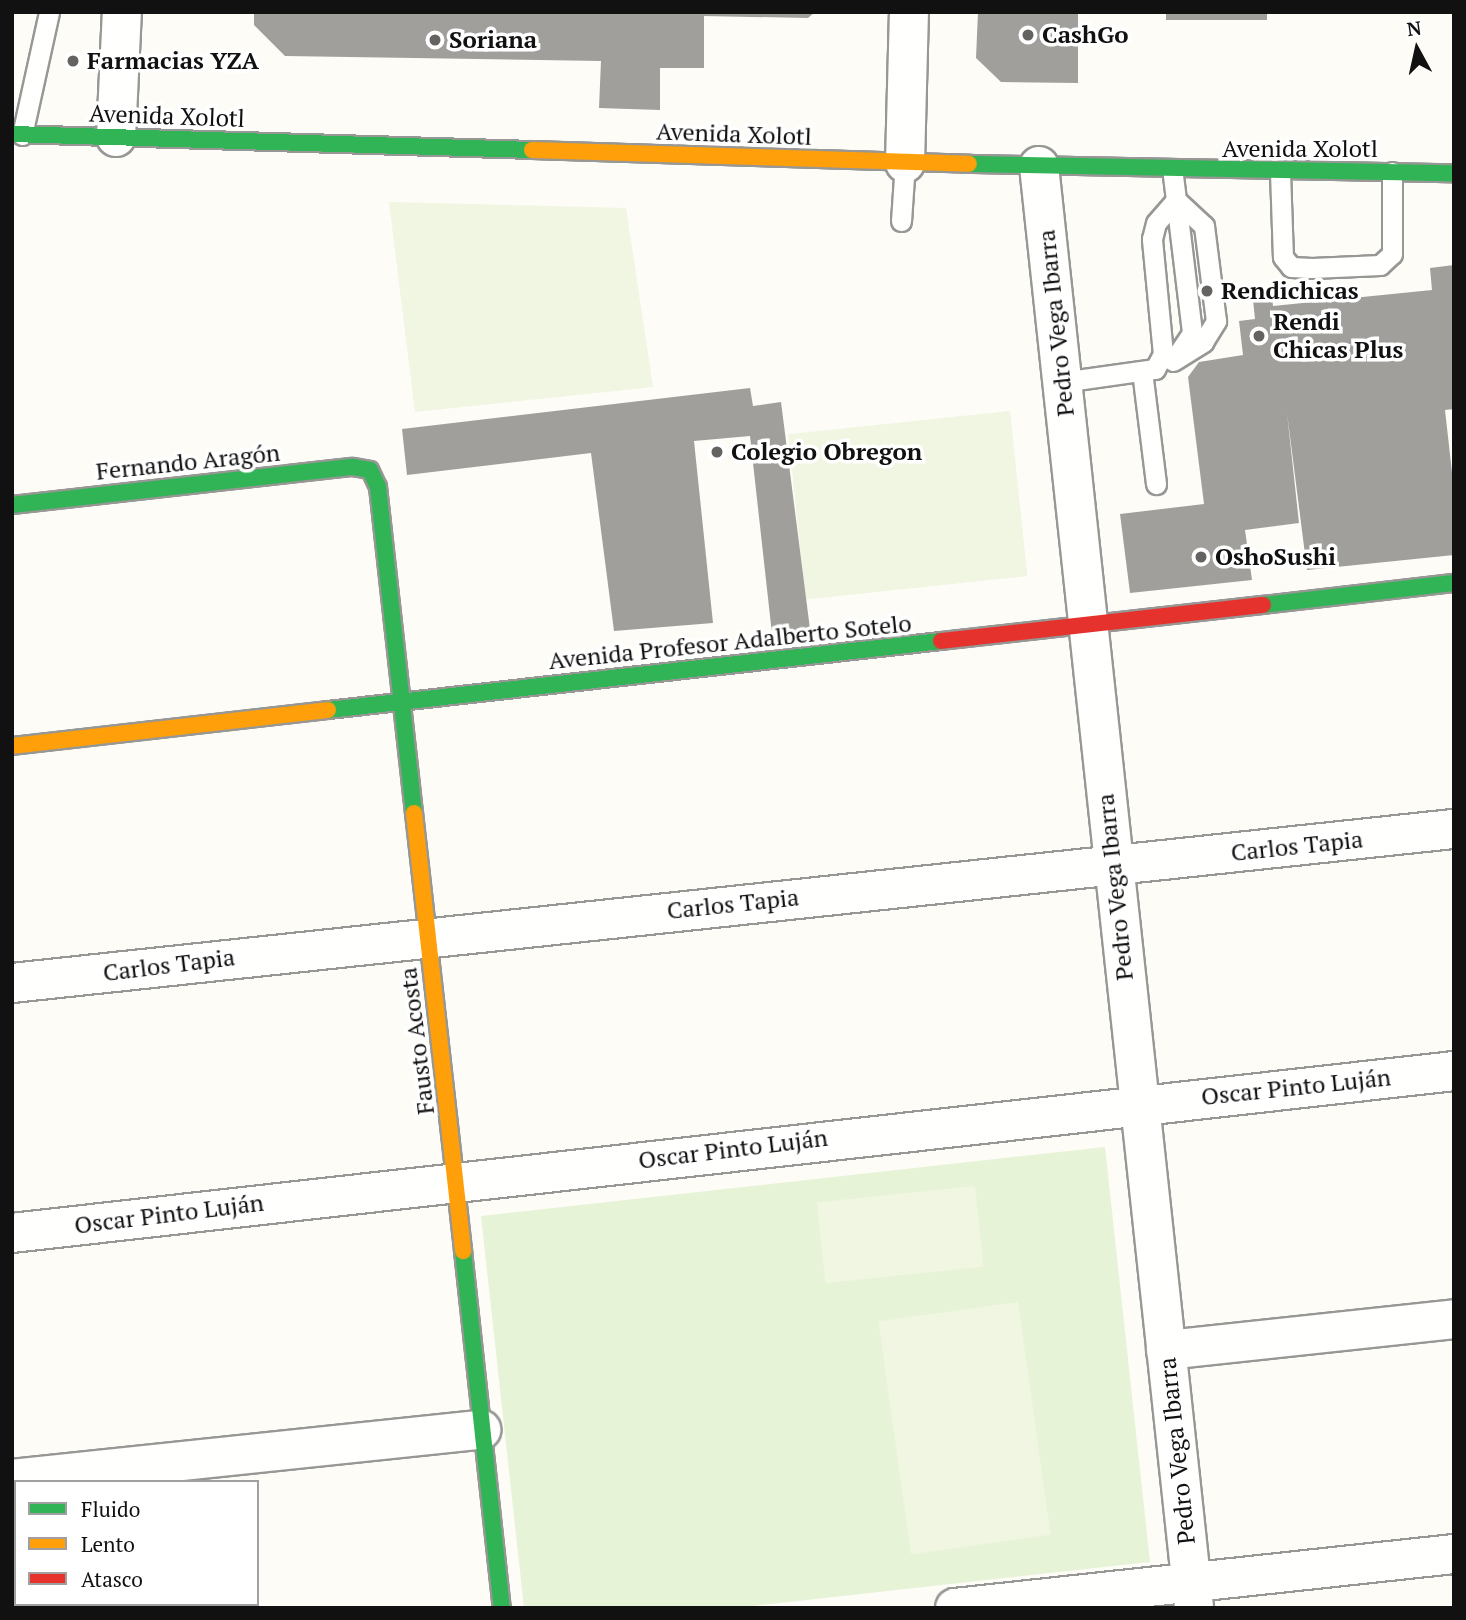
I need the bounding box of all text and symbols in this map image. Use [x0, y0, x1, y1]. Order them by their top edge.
north arrow [1382, 14, 1452, 84]
text: N [1405, 14, 1423, 41]
place label: CashGo [1042, 21, 1128, 49]
place label: Soriana [449, 26, 537, 54]
marker: CashGo [1020, 27, 1036, 43]
marker: Soriana [427, 32, 443, 48]
place label: Farmacias YZA [87, 47, 259, 75]
marker: Farmacias YZA [65, 53, 81, 69]
street label: Avenida Xolotl [89, 99, 245, 133]
street label: Avenida Xolotl [656, 117, 812, 151]
street label: Avenida Xolotl [1222, 135, 1378, 163]
street label: Pedro Vega Ibarra [1032, 228, 1080, 418]
place label: Rendichicas [1221, 277, 1359, 305]
marker: Rendichicas [1199, 283, 1215, 299]
place label: Rendi Chicas Plus [1273, 308, 1403, 364]
marker: Rendi Chicas Plus [1251, 328, 1267, 344]
street label: Fernando Aragón [94, 438, 282, 486]
place label: Colegio Obregon [731, 438, 922, 466]
marker: Colegio Obregon [709, 444, 725, 460]
place label: OshoSushi [1215, 543, 1336, 571]
marker: OshoSushi [1193, 549, 1209, 565]
street label: Avenida Profesor Adalberto Sotelo [547, 609, 913, 675]
street label: Pedro Vega Ibarra [1091, 792, 1139, 982]
street label: Carlos Tapia [1230, 825, 1364, 867]
street label: Carlos Tapia [666, 883, 800, 925]
street label: Carlos Tapia [101, 943, 237, 987]
street label: Fausto Acosta [394, 966, 440, 1116]
street label: Oscar Pinto Luján [1200, 1063, 1392, 1111]
street label: Oscar Pinto Luján [637, 1123, 829, 1175]
street label: Oscar Pinto Luján [73, 1188, 265, 1240]
street label: Pedro Vega Ibarra [1153, 1356, 1201, 1546]
legend [14, 1480, 259, 1606]
text: Fluido [81, 1495, 140, 1523]
text: Lento [81, 1530, 135, 1558]
text: Atasco [81, 1565, 143, 1593]

